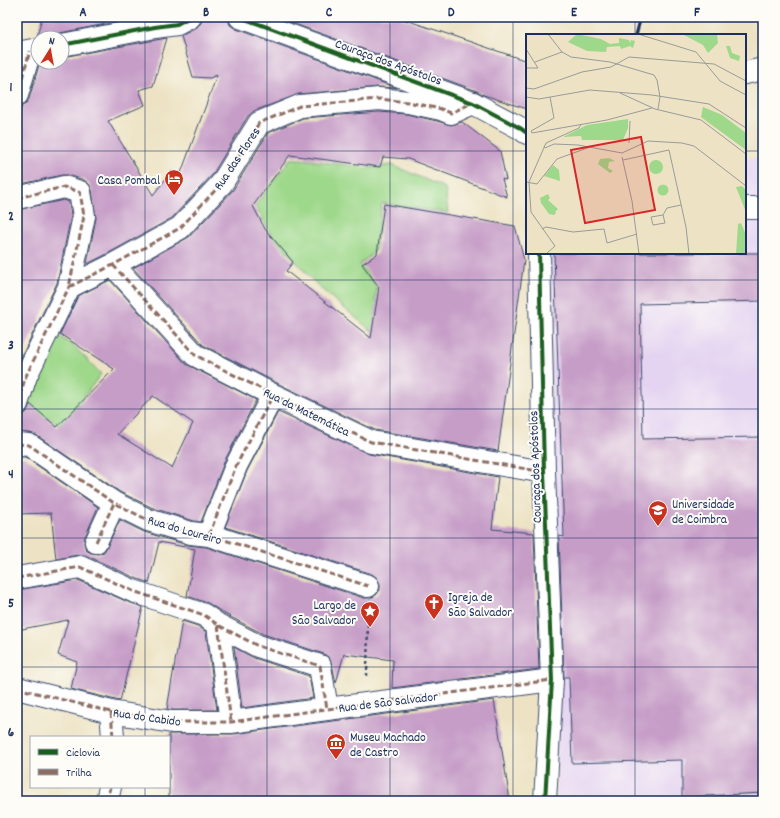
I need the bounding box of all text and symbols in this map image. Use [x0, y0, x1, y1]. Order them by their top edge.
text: A [79, 4, 87, 23]
text: B [203, 4, 209, 23]
text: C [326, 4, 333, 23]
text: D [448, 4, 455, 23]
text: E [571, 4, 578, 23]
text: F [694, 4, 700, 23]
north arrow [30, 30, 70, 70]
text: N [47, 34, 56, 51]
inset map [526, 34, 746, 254]
street label: Couraça dos Apóstolos [332, 35, 444, 92]
text: 1 [10, 79, 13, 98]
street label: Rua das Flores [210, 124, 266, 195]
hotel icon: Casa Pombal [163, 168, 185, 196]
place label: Casa Pombal [97, 172, 160, 191]
text: 2 [8, 208, 14, 227]
text: 3 [8, 337, 14, 356]
street label: Rua da Matemática [259, 384, 353, 443]
street label: Couraça dos Apóstolos [525, 410, 548, 524]
text: 4 [8, 466, 14, 485]
place label: Universidade de Coimbra [672, 496, 735, 530]
school or university icon: Universidade de Coimbra [647, 499, 669, 527]
street label: Rua do Loureiro [145, 512, 224, 551]
place label: Igreja de São Salvador [448, 589, 512, 623]
church icon: Igreja de São Salvador [423, 592, 445, 620]
text: 5 [8, 595, 14, 614]
place label: Largo de São Salvador [292, 597, 356, 631]
place icon: Largo de São Salvador [359, 600, 381, 628]
street label: Rua de São Salvador [338, 688, 439, 719]
street label: Rua do Cabido [112, 704, 182, 733]
text: 6 [8, 724, 15, 743]
place label: Museu Machado de Castro [350, 729, 426, 763]
museum icon: Museu Machado de Castro [325, 732, 347, 760]
legend [30, 736, 170, 788]
text: Ciclovia [66, 745, 100, 762]
text: Trilha [66, 765, 92, 782]

